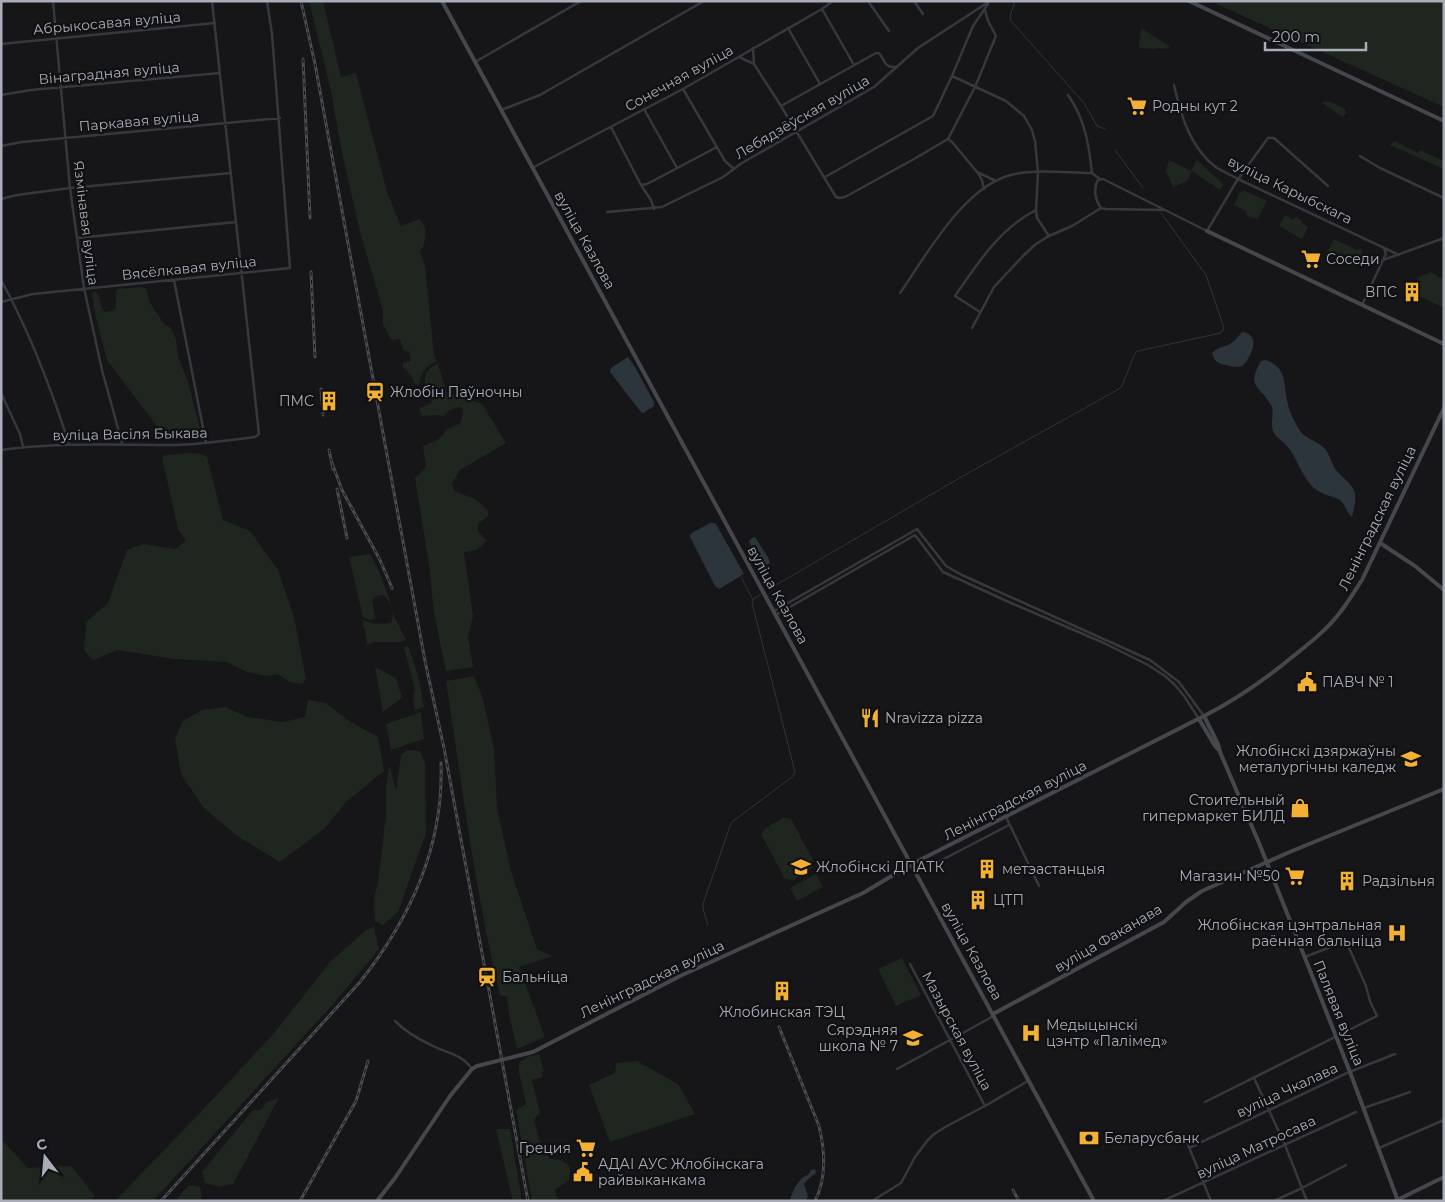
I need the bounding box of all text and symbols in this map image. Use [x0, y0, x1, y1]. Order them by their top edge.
street label: Абрыкосавая вуліца [32, 8, 182, 38]
scale bar [1265, 20, 1366, 52]
text: 200 m [1272, 27, 1320, 46]
street label: Сонечная вуліца [622, 41, 736, 115]
street label: Вінаградная вуліца [38, 58, 180, 88]
street label: Лебядзёўская вуліца [731, 71, 873, 163]
supermarket icon: Родны кут 2 [1126, 95, 1148, 117]
place label: Родны кут 2 [1152, 97, 1238, 115]
street label: Паркавая вуліца [78, 107, 200, 135]
street label: вуліца Карыбскага [1225, 152, 1355, 228]
street label: Язмінавая вуліца [69, 160, 103, 286]
street label: вуліца Казлова [551, 188, 619, 292]
supermarket icon: Соседи [1300, 248, 1322, 270]
place label: Соседи [1326, 250, 1380, 268]
street label: Вясёлкавая вуліца [121, 252, 257, 284]
building icon: ВПС [1401, 281, 1423, 303]
place label: ВПС [1365, 283, 1397, 301]
station icon: Жлобін Паўночны [364, 381, 386, 403]
place label: Жлобін Паўночны [390, 383, 523, 401]
building icon: ПМС [318, 390, 340, 412]
place label: ПМС [279, 392, 314, 410]
street label: вуліца Васіля Быкава [52, 424, 208, 444]
street label: Ленінградская вуліца [1334, 443, 1420, 593]
street label: вуліца Казлова [744, 543, 812, 647]
public building icon: ПАВЧ № 1 [1296, 671, 1318, 693]
place label: ПАВЧ № 1 [1322, 673, 1394, 691]
restaurant icon: Nravizza pizza [859, 707, 881, 729]
place label: Nravizza pizza [885, 709, 983, 727]
place label: Жлобінскі дзяржаўны металургічны каледж [1236, 742, 1396, 776]
school or university icon: Жлобінскі дзяржаўны металургічны каледж [1400, 748, 1422, 770]
street label: Ленінградская вуліца [940, 756, 1090, 844]
place label: Стоительный гипермаркет БИЛД [1142, 791, 1285, 825]
shop icon: Стоительный гипермаркет БИЛД [1289, 797, 1311, 819]
school or university icon: Жлобінскі ДПАТК [790, 856, 812, 878]
place label: Жлобінскі ДПАТК [816, 858, 945, 876]
building icon: метэастанцыя [976, 858, 998, 880]
place label: метэастанцыя [1002, 860, 1105, 878]
supermarket icon: Магазин №50 [1284, 865, 1306, 887]
place label: Магазин №50 [1179, 867, 1280, 885]
building icon: Радзільня [1336, 870, 1358, 892]
place label: Радзільня [1362, 872, 1435, 890]
building icon: ЦТП [967, 889, 989, 911]
place label: ЦТП [993, 891, 1024, 909]
street label: вуліца Казлова [938, 899, 1006, 1003]
street label: вуліца Факанава [1051, 900, 1165, 976]
place label: Жлобінская цэнтральная раённая бальніца [1197, 916, 1382, 950]
hospital icon: Жлобінская цэнтральная раённая бальніца [1386, 922, 1408, 944]
street label: Ленінградская вуліца [577, 936, 727, 1022]
street label: Палявая вуліца [1310, 958, 1368, 1068]
station icon: Бальніца [476, 966, 498, 988]
place label: Бальніца [502, 968, 568, 986]
street label: Мазырская вуліца [918, 968, 996, 1094]
building icon: Жлобинская ТЭЦ [771, 980, 793, 1002]
place label: Жлобинская ТЭЦ [719, 1003, 845, 1021]
place label: Медыцынскі цэнтр «Палімед» [1046, 1016, 1167, 1050]
place label: Сярэдняя школа № 7 [819, 1021, 898, 1055]
hospital icon: Медыцынскі цэнтр «Палімед» [1020, 1022, 1042, 1044]
school or university icon: Сярэдняя школа № 7 [902, 1027, 924, 1049]
street label: вуліца Чкалава [1233, 1059, 1341, 1121]
street label: вуліца Матросава [1193, 1111, 1319, 1183]
bank icon: Беларусбанк [1078, 1127, 1100, 1149]
place label: Беларусбанк [1104, 1129, 1199, 1147]
north arrow [20, 1132, 70, 1182]
text: С [34, 1134, 49, 1155]
supermarket icon: Греция [575, 1137, 597, 1159]
place label: Греция [519, 1139, 571, 1157]
place label: АДАІ АУС Жлобінскага райвыканкама [598, 1155, 764, 1189]
public building icon: АДАІ АУС Жлобінскага райвыканкама [572, 1161, 594, 1183]

